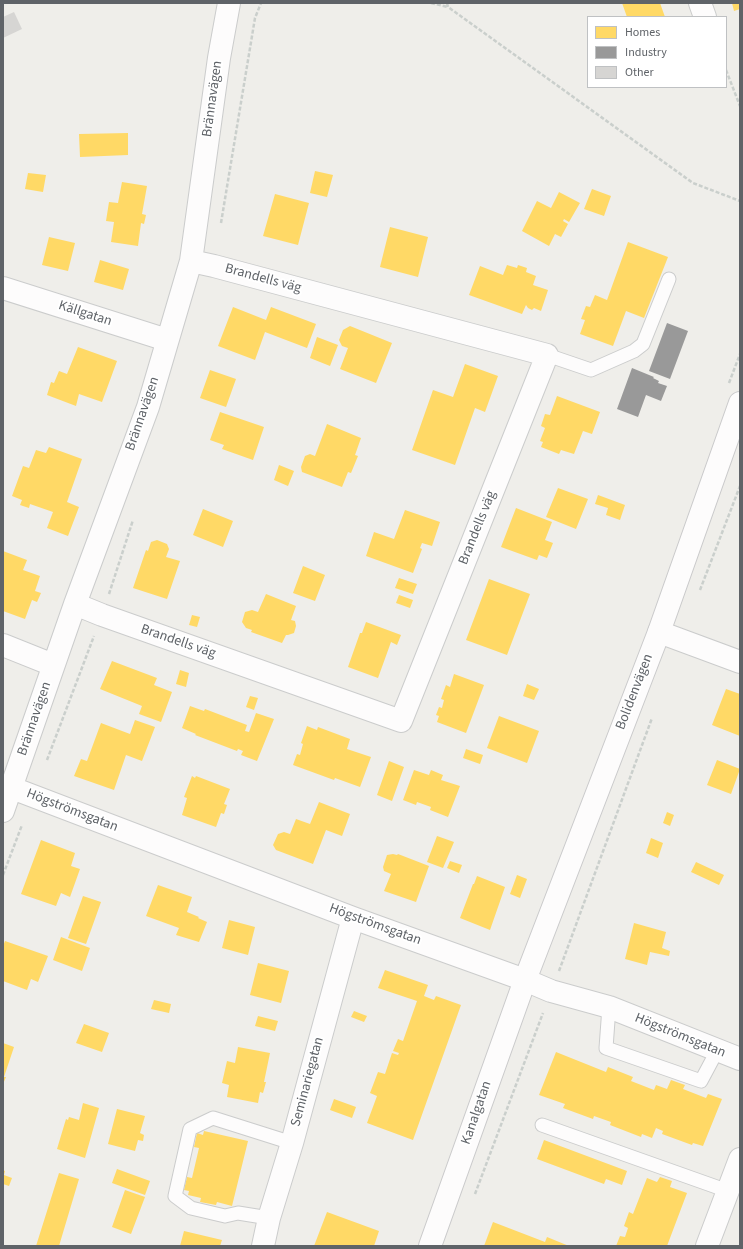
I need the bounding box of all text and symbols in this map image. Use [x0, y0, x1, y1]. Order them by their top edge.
legend [587, 16, 727, 88]
text: Homes [625, 24, 660, 41]
text: Industry [625, 44, 667, 61]
street label: Brännavägen [199, 60, 227, 138]
text: Other [625, 64, 654, 81]
street label: Brandells väg [223, 261, 303, 297]
street label: Källgatan [56, 297, 114, 331]
street label: Brännavägen [123, 375, 163, 453]
street label: Brandells väg [456, 489, 500, 567]
street label: Brandells väg [138, 621, 218, 663]
street label: Bolidenvägen [613, 652, 657, 732]
street label: Brännavägen [15, 680, 55, 758]
street label: Högströmsgatan [24, 786, 120, 836]
street label: Högströmsgatan [327, 901, 423, 949]
street label: Högströmsgatan [632, 1010, 728, 1062]
street label: Seminariegatan [288, 1035, 328, 1129]
street label: Kanalgatan [458, 1079, 496, 1147]

